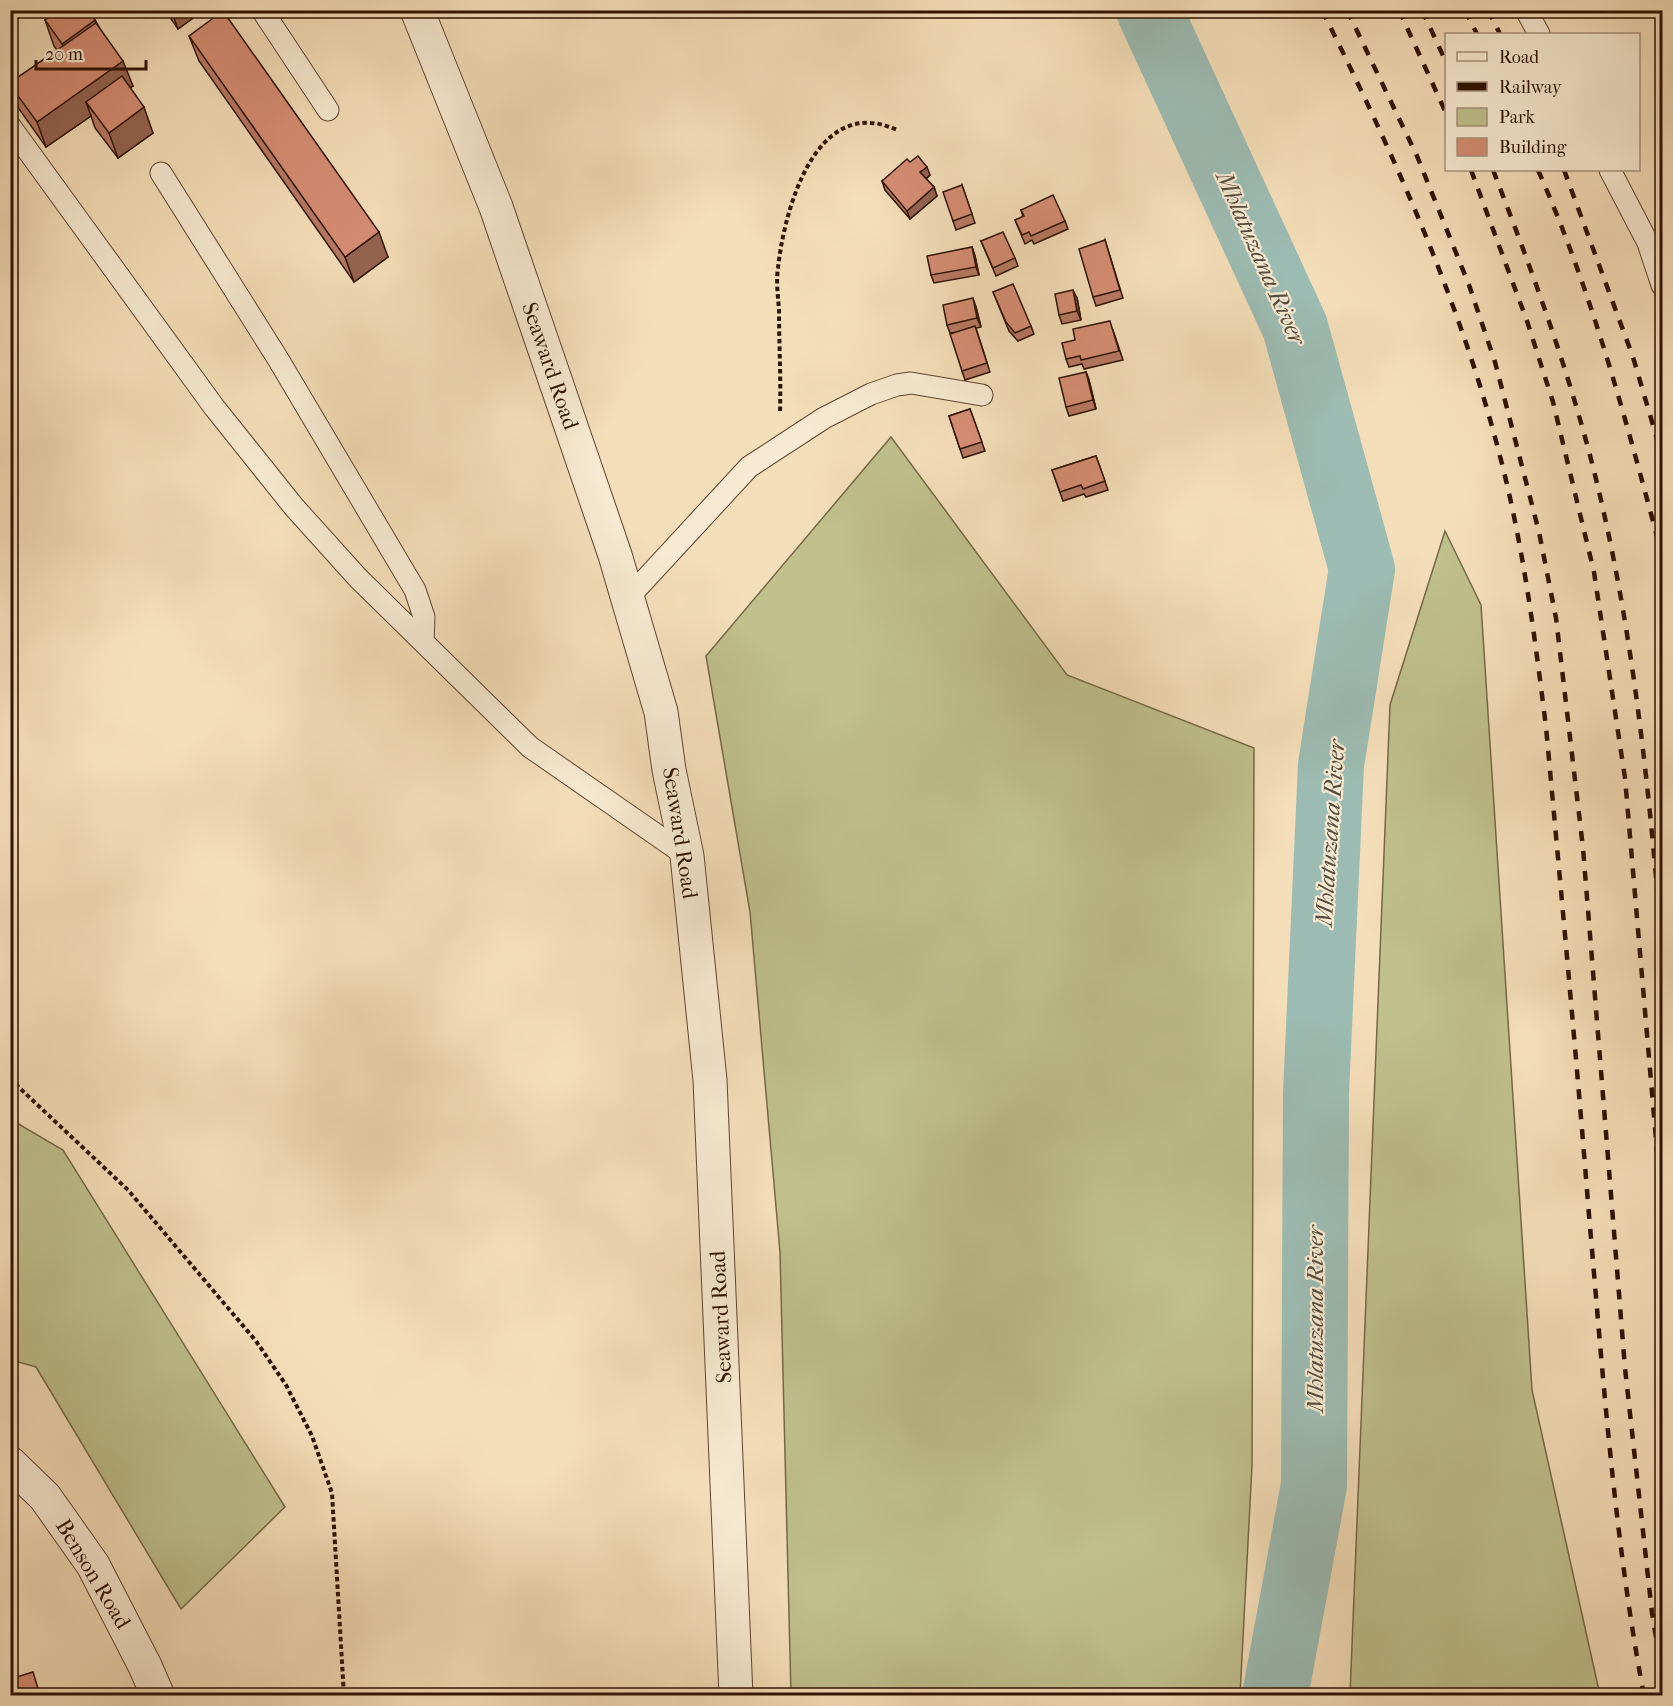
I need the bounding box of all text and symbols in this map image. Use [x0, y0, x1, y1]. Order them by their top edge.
scale bar [36, 33, 146, 71]
legend [1445, 33, 1640, 171]
text: 20 m [45, 44, 83, 65]
text: Road [1499, 47, 1539, 68]
text: Railway [1499, 77, 1563, 98]
text: Park [1499, 107, 1536, 128]
text: Building [1499, 137, 1567, 158]
water label: Mhlatuzana River [1209, 165, 1313, 351]
street label: Seaward Road [516, 299, 584, 434]
water label: Mhlatuzana River [1309, 736, 1351, 929]
street label: Seaward Road [657, 765, 703, 902]
water label: Mhlatuzana River [1301, 1223, 1329, 1415]
street label: Seaward Road [704, 1249, 737, 1384]
street label: Benson Road [50, 1514, 136, 1635]

